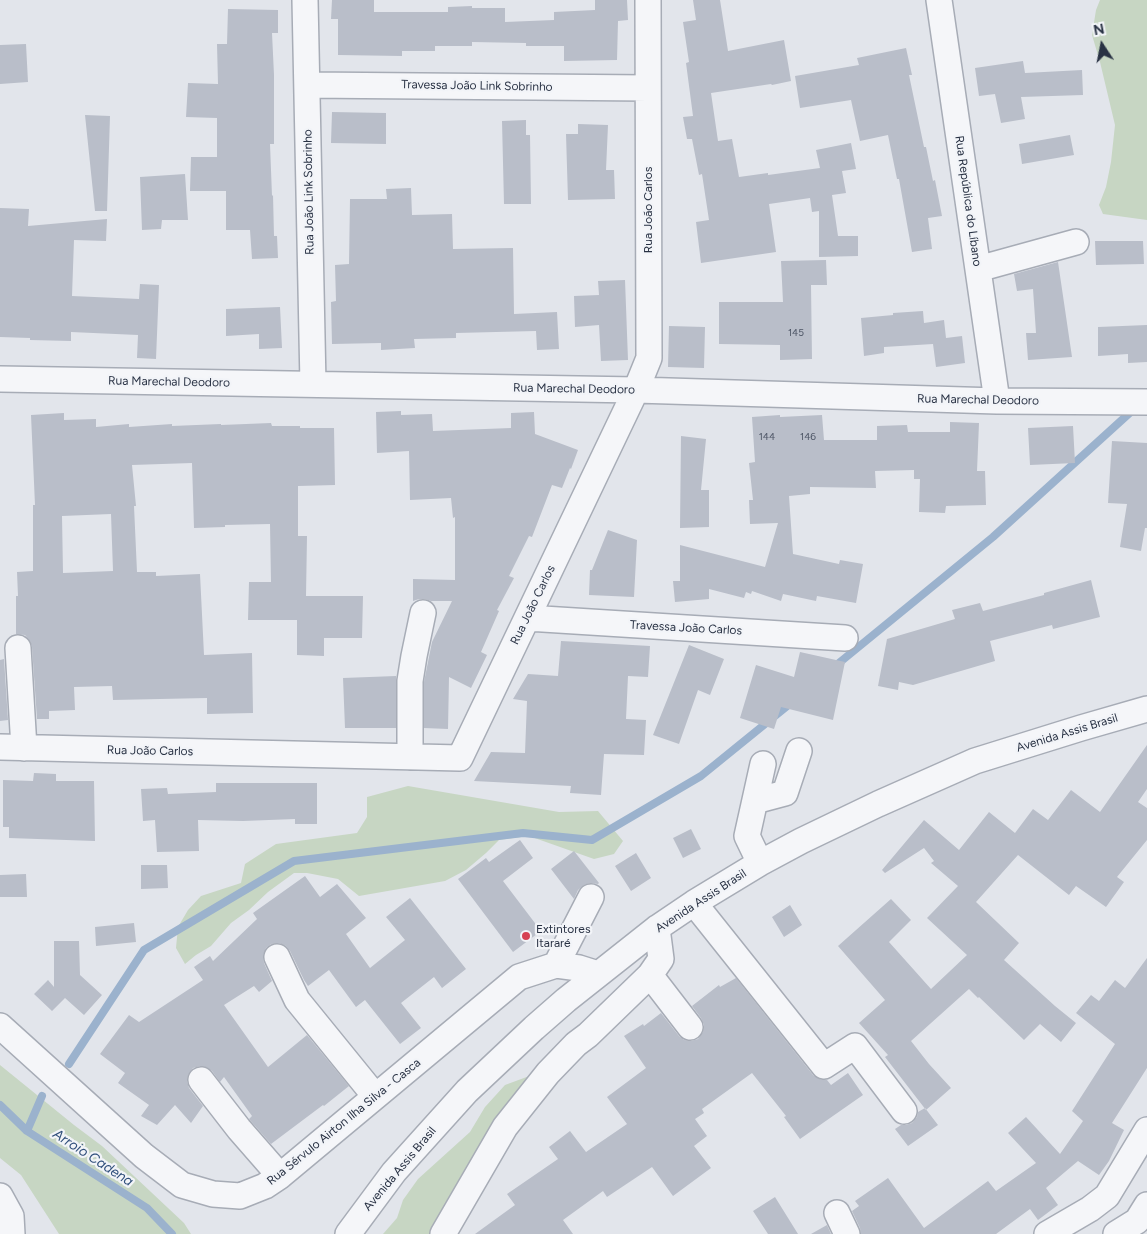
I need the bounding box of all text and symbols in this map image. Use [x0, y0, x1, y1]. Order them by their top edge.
north arrow [1077, 20, 1127, 70]
text: N [1092, 20, 1106, 39]
street label: Travessa João Link Sobrinho [401, 77, 553, 95]
street label: Rua João Link Sobrinho [301, 129, 317, 255]
street label: Rua República do Líbano [952, 135, 984, 267]
street label: Rua João Carlos [641, 167, 655, 253]
house number: 145 [788, 327, 804, 339]
street label: Rua Marechal Deodoro [108, 374, 230, 390]
street label: Rua Marechal Deodoro [513, 381, 635, 397]
street label: Rua Marechal Deodoro [917, 392, 1039, 408]
house number: 144 [759, 431, 775, 443]
house number: 146 [800, 431, 816, 443]
street label: Rua João Carlos [508, 563, 558, 647]
street label: Travessa João Carlos [630, 618, 742, 638]
street label: Avenida Assis Brasil [1014, 711, 1120, 755]
street label: Rua João Carlos [107, 743, 193, 759]
street label: Avenida Assis Brasil [653, 866, 749, 936]
place label: Extintores Itararé [536, 922, 590, 950]
marker: Extintores Itararé [520, 930, 532, 942]
street label: Rua Sérvulo Airton Ilha Silva - Casca [264, 1056, 424, 1188]
street label: Avenida Assis Brasil [361, 1124, 439, 1214]
water label: Arroio Cadena [50, 1126, 136, 1190]

